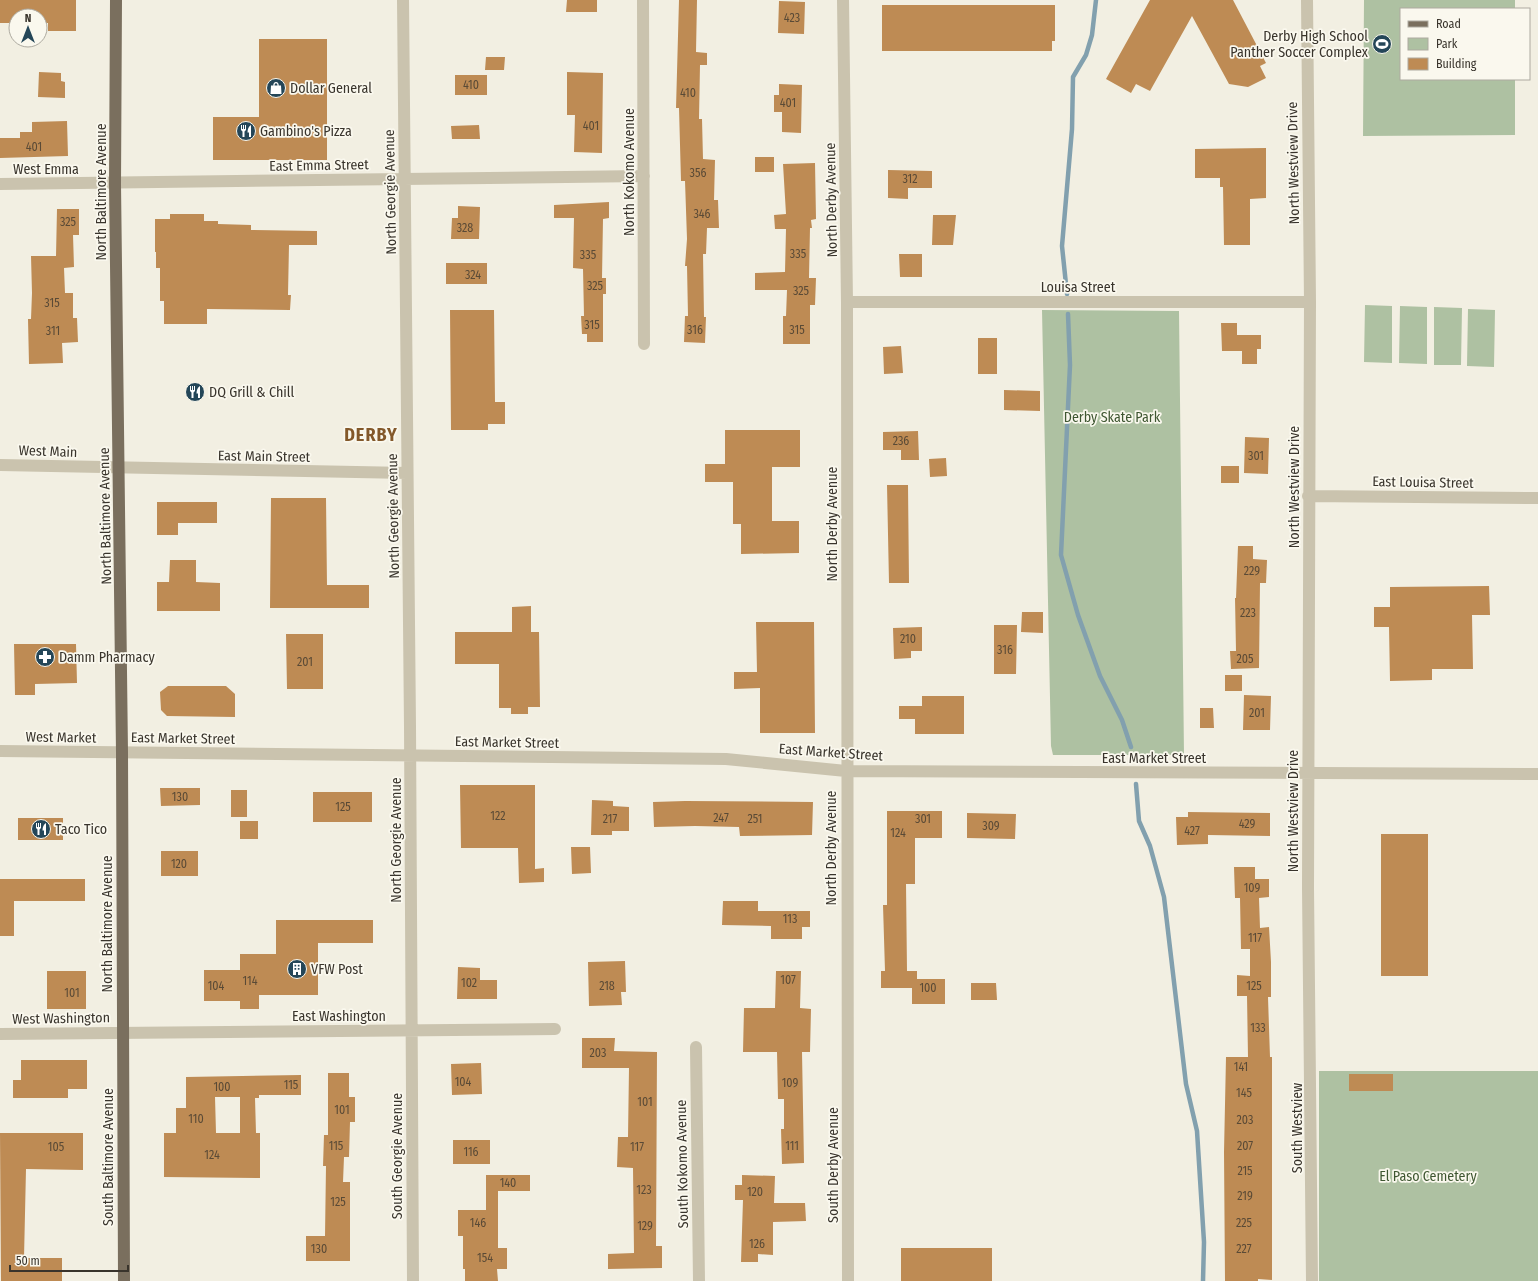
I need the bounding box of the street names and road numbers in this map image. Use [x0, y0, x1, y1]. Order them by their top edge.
street label: North Westview Drive [1284, 102, 1303, 224]
street label: North Kokomo Avenue [621, 108, 638, 236]
street label: North Baltimore Avenue [93, 123, 110, 261]
street label: North Georgie Avenue [381, 129, 400, 255]
street label: North Derby Avenue [822, 142, 841, 258]
street label: East Emma Street [269, 156, 369, 175]
street label: West Emma [13, 161, 79, 178]
street label: Louisa Street [1041, 279, 1116, 296]
street label: North Westview Drive [1286, 426, 1303, 548]
street label: West Main [18, 442, 78, 461]
street label: North Baltimore Avenue [96, 447, 115, 585]
street label: East Main Street [218, 447, 311, 466]
street label: North Georgie Avenue [384, 453, 403, 579]
street label: North Derby Avenue [824, 466, 841, 581]
street label: East Louisa Street [1372, 473, 1474, 492]
street label: West Market [25, 728, 97, 747]
street label: East Market Street [131, 729, 236, 748]
street label: East Market Street [455, 733, 560, 752]
street label: East Market Street [778, 740, 884, 765]
street label: East Market Street [1102, 750, 1207, 767]
street label: North Westview Drive [1285, 750, 1302, 872]
street label: North Georgie Avenue [388, 777, 405, 903]
street label: North Derby Avenue [823, 790, 840, 905]
street label: North Baltimore Avenue [99, 855, 116, 993]
street label: East Washington [292, 1008, 386, 1025]
street label: West Washington [12, 1009, 110, 1028]
street label: South Westview [1289, 1083, 1306, 1173]
street label: South Baltimore Avenue [100, 1088, 117, 1226]
street label: South Georgie Avenue [389, 1093, 406, 1219]
street label: South Kokomo Avenue [673, 1099, 692, 1228]
street label: South Derby Avenue [825, 1107, 842, 1223]

